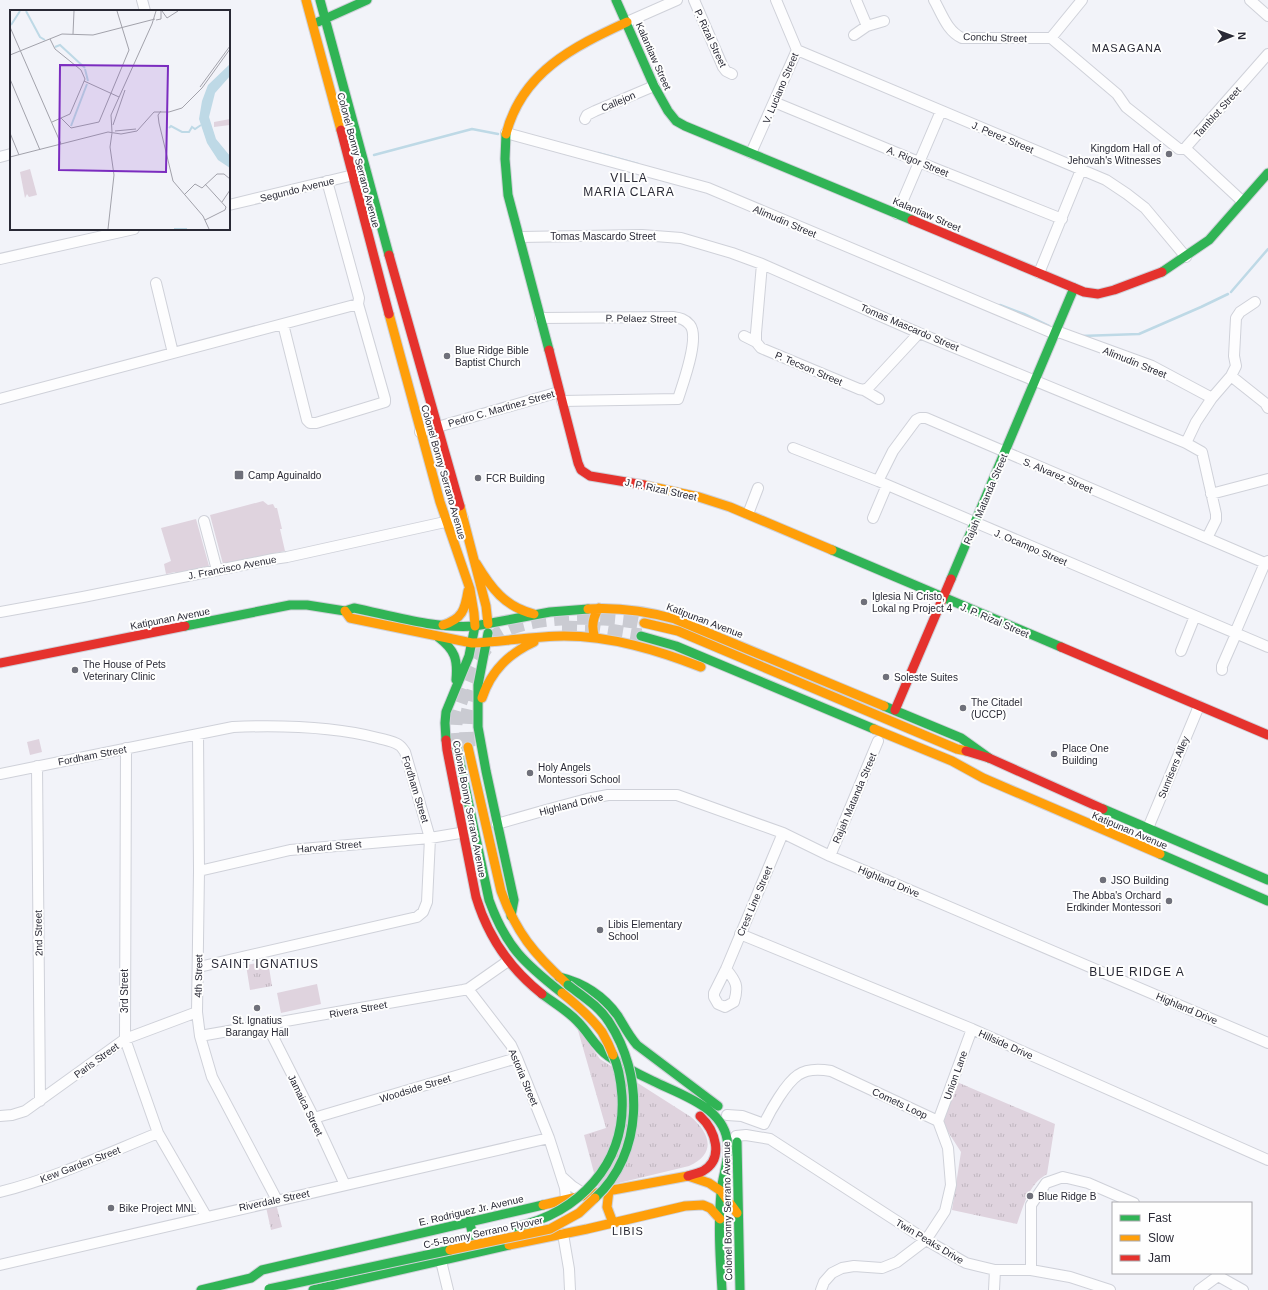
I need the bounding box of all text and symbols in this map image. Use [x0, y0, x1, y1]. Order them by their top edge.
street label: P. Rizal Street [692, 8, 729, 69]
inset map [10, 10, 230, 230]
north arrow [1212, 16, 1252, 56]
street label: Kalantiaw Street [634, 21, 673, 92]
street label: Conchu Street [963, 31, 1027, 44]
text: N [1236, 32, 1248, 40]
district label: MASAGANA [1092, 42, 1162, 54]
street label: V. Luciano Street [761, 51, 800, 125]
street label: Tamblot Street [1192, 85, 1243, 140]
street label: Callejon [599, 89, 637, 114]
street label: Colonel Bonny Serrano Avenue [335, 91, 382, 229]
street label: J. Perez Street [970, 119, 1036, 156]
place label: Kingdom Hall of Jehovah's Witnesses [1067, 143, 1161, 166]
street label: A. Rigor Street [885, 144, 950, 179]
marker: Kingdom Hall of Jehovah's Witnesses [1164, 149, 1174, 159]
district label: VILLA MARIA CLARA [583, 171, 675, 199]
street label: Segundo Avenue [259, 175, 336, 204]
street label: Kalantiaw Street [891, 195, 963, 234]
street label: Alimudin Street [751, 203, 818, 240]
street label: Tomas Mascardo Street [550, 231, 656, 242]
street label: Tomas Mascardo Street [859, 302, 961, 353]
street label: P. Pelaez Street [605, 312, 677, 325]
place label: Blue Ridge Bible Baptist Church [455, 345, 529, 368]
street label: Alimudin Street [1101, 345, 1169, 380]
street label: P. Tecson Street [774, 349, 844, 388]
marker: Blue Ridge Bible Baptist Church [442, 351, 452, 361]
street label: Pedro C. Martinez Street [447, 388, 556, 429]
street label: Colonel Bonny Serrano Avenue [419, 404, 468, 541]
street label: Rajah Matanda Street [961, 452, 1010, 546]
street label: S. Alvarez Street [1021, 456, 1094, 495]
marker: Camp Aguinaldo [233, 469, 245, 481]
place label: Camp Aguinaldo [248, 470, 322, 481]
marker: FCR Building [473, 473, 483, 483]
place label: FCR Building [486, 473, 545, 484]
street label: J. P. Rizal Street [624, 477, 698, 503]
street label: J. Ocampo Street [993, 527, 1069, 568]
street label: J. Francisco Avenue [187, 553, 278, 581]
place label: Iglesia Ni Cristo, Lokal ng Project 4 [872, 591, 952, 614]
marker: Iglesia Ni Cristo, Lokal ng Project 4 [859, 597, 869, 607]
street label: Katipunan Avenue [665, 601, 745, 640]
street label: J. P. Rizal Street [959, 601, 1031, 640]
street label: Katipunan Avenue [129, 605, 211, 632]
place label: The House of Pets Veterinary Clinic [83, 659, 166, 682]
marker: The House of Pets Veterinary Clinic [70, 665, 80, 675]
marker: Soleste Suites [881, 672, 891, 682]
place label: Soleste Suites [894, 672, 958, 683]
place label: The Citadel (UCCP) [971, 697, 1022, 720]
marker: The Citadel (UCCP) [958, 703, 968, 713]
street label: Sunrisers Alley [1156, 734, 1191, 800]
street label: Colonel Bonny Serrano Avenue [451, 740, 488, 879]
street label: Fordham Street [57, 743, 127, 768]
place label: Place One Building [1062, 743, 1109, 766]
marker: Place One Building [1049, 749, 1059, 759]
street label: Rajah Matanda Street [830, 751, 879, 845]
street label: Fordham Street [400, 754, 431, 824]
place label: Holy Angels Montessori School [538, 762, 620, 785]
marker: Holy Angels Montessori School [525, 768, 535, 778]
street label: Highland Drive [538, 791, 605, 818]
street label: Katipunan Avenue [1090, 810, 1170, 852]
street label: Harvard Street [296, 838, 362, 855]
street label: Crest Line Street [735, 864, 774, 938]
street label: Highland Drive [856, 864, 922, 900]
marker: JSO Building [1098, 875, 1108, 885]
place label: JSO Building [1111, 875, 1169, 886]
place label: The Abba's Orchard Erdkinder Montessori [1067, 890, 1161, 913]
marker: The Abba's Orchard Erdkinder Montessori [1164, 896, 1174, 906]
street label: 2nd Street [33, 910, 44, 956]
place label: Libis Elementary School [608, 919, 682, 942]
marker: Libis Elementary School [595, 925, 605, 935]
street label: 4th Street [193, 954, 204, 998]
district label: SAINT IGNATIUS [211, 957, 319, 971]
district label: BLUE RIDGE A [1089, 965, 1185, 979]
street label: 3rd Street [119, 969, 130, 1013]
street label: Highland Drive [1154, 991, 1220, 1027]
street label: Rivera Street [328, 999, 388, 1020]
marker: St. Ignatius Barangay Hall [252, 1003, 262, 1013]
place label: St. Ignatius Barangay Hall [226, 1015, 288, 1038]
street label: Hillside Drive [977, 1028, 1035, 1062]
street label: Paris Street [72, 1040, 121, 1080]
street label: Astoria Street [507, 1047, 541, 1107]
street label: Union Lane [942, 1049, 970, 1101]
street label: Woodside Street [378, 1072, 452, 1105]
street label: Jamaica Street [286, 1073, 325, 1138]
street label: Comets Loop [871, 1086, 929, 1121]
street label: Colonel Bonny Serrano Avenue [721, 1141, 734, 1281]
street label: Kew Garden Street [39, 1144, 122, 1185]
street label: Riverdale Street [238, 1188, 311, 1213]
marker: Blue Ridge B [1025, 1191, 1035, 1201]
place label: Blue Ridge B [1038, 1191, 1097, 1202]
street label: E. Rodriguez Jr. Avenue [418, 1193, 525, 1228]
legend [1112, 1202, 1252, 1274]
marker: Bike Project MNL [106, 1203, 116, 1213]
place label: Bike Project MNL [119, 1203, 197, 1214]
text: Fast [1148, 1211, 1172, 1225]
street label: C-5-Bonny Serrano Flyover [422, 1214, 544, 1251]
street label: Twin Peaks Drive [894, 1217, 966, 1266]
district label: LIBIS [612, 1225, 644, 1237]
text: Slow [1148, 1231, 1174, 1245]
text: Jam [1148, 1251, 1171, 1265]

